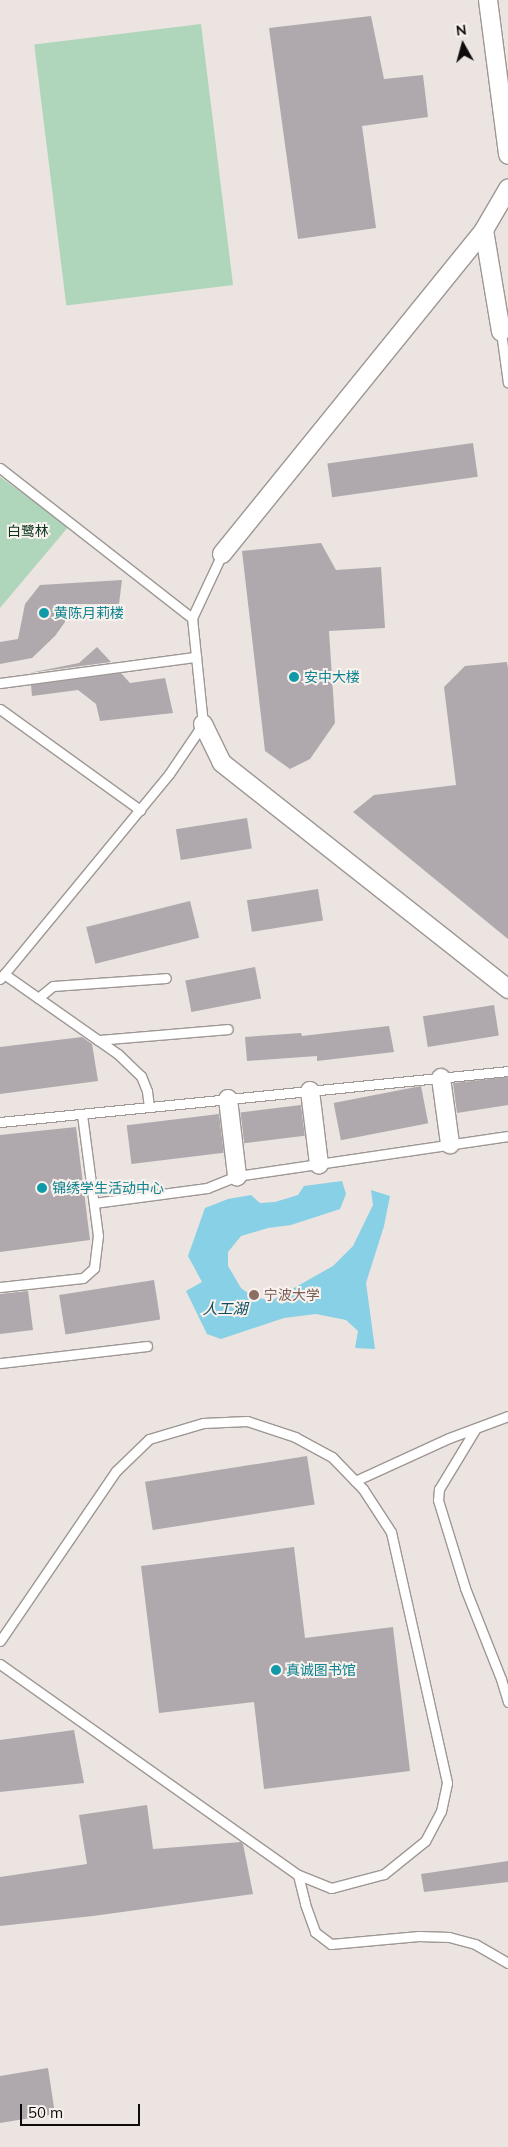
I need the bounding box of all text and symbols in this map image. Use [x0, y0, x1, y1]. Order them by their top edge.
north arrow [438, 20, 488, 70]
text: N [455, 21, 468, 40]
park label: 白鹭林 [7, 523, 49, 539]
place label: 黄陈月莉楼 [54, 605, 124, 621]
marker: 黄陈月莉楼 [38, 607, 50, 619]
place label: 安中大楼 [304, 669, 360, 685]
marker: 安中大楼 [288, 671, 300, 683]
place label: 锦绣学生活动中心 [52, 1180, 164, 1196]
marker: 锦绣学生活动中心 [36, 1182, 48, 1194]
place label: 宁波大学 [264, 1287, 320, 1303]
marker: 宁波大学 [248, 1289, 260, 1301]
water label: 人工湖 [203, 1300, 247, 1318]
place label: 真诚图书馆 [286, 1662, 356, 1678]
marker: 真诚图书馆 [270, 1664, 282, 1676]
scale bar [22, 2094, 142, 2126]
text: 50 m [28, 2103, 63, 2122]

